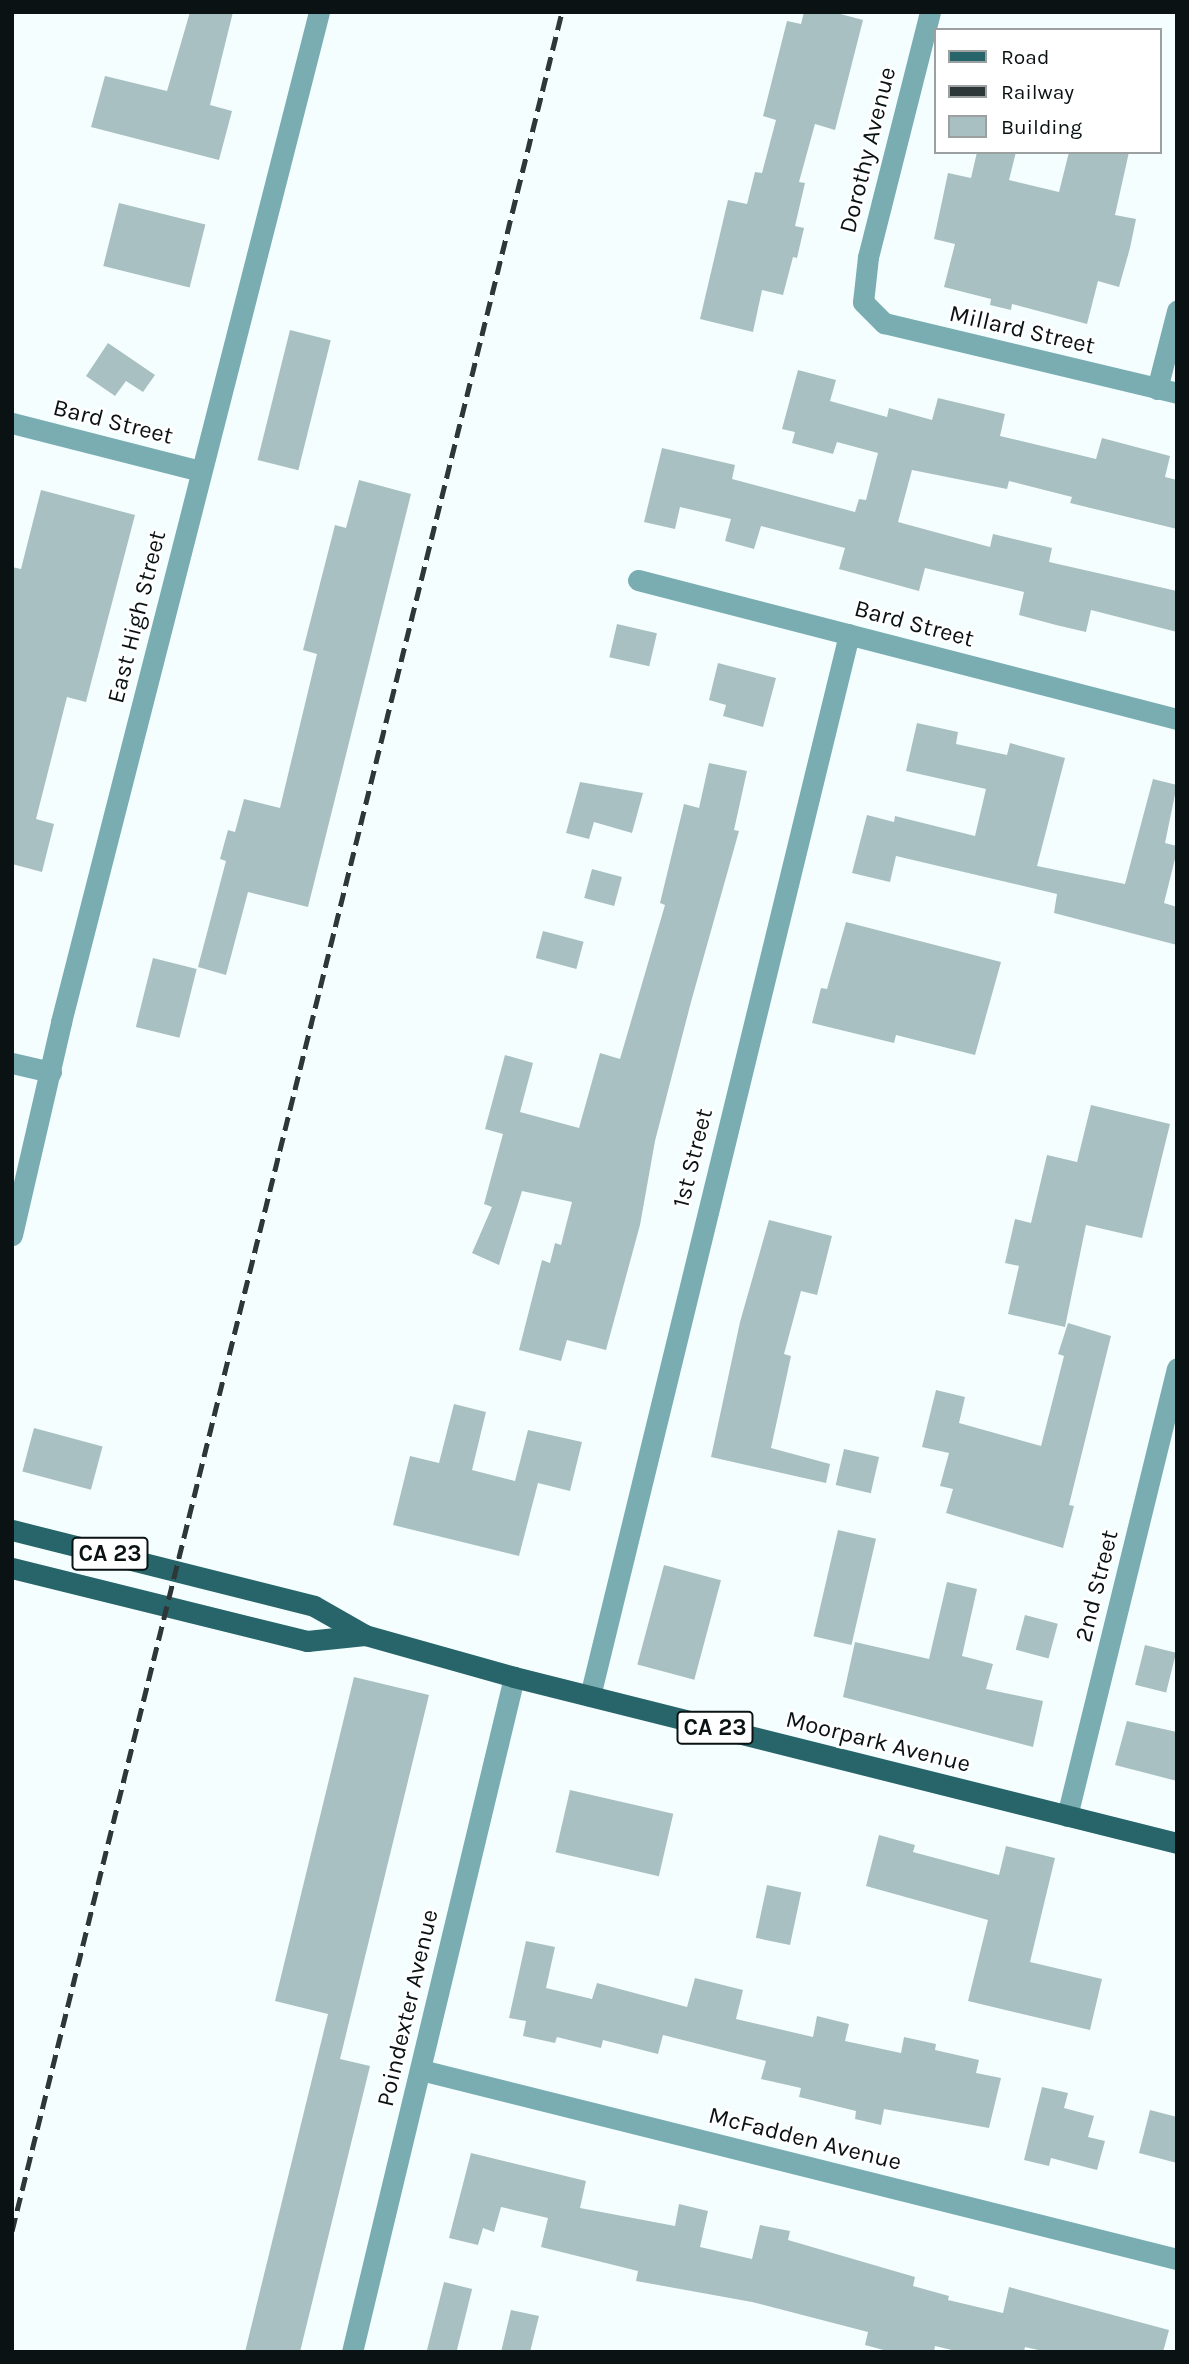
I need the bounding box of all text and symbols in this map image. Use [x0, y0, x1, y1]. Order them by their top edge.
legend [934, 28, 1161, 154]
text: Road [1001, 45, 1049, 69]
street label: Dorothy Avenue [833, 64, 903, 236]
text: Railway [1001, 80, 1074, 104]
text: Building [1001, 115, 1082, 139]
street label: Millard Street [946, 299, 1098, 361]
street label: Bard Street [50, 393, 176, 451]
street label: East High Street [102, 528, 172, 706]
street label: Bard Street [851, 594, 977, 654]
street label: 1st Street [667, 1105, 719, 1211]
street label: 2nd Street [1069, 1527, 1125, 1645]
road number: CA 23 [72, 1534, 148, 1574]
street label: Moorpark Avenue [783, 1705, 973, 1779]
road number: CA 23 [676, 1708, 754, 1748]
street label: Poindexter Avenue [371, 1907, 445, 2109]
street label: McFadden Avenue [706, 2101, 904, 2177]

